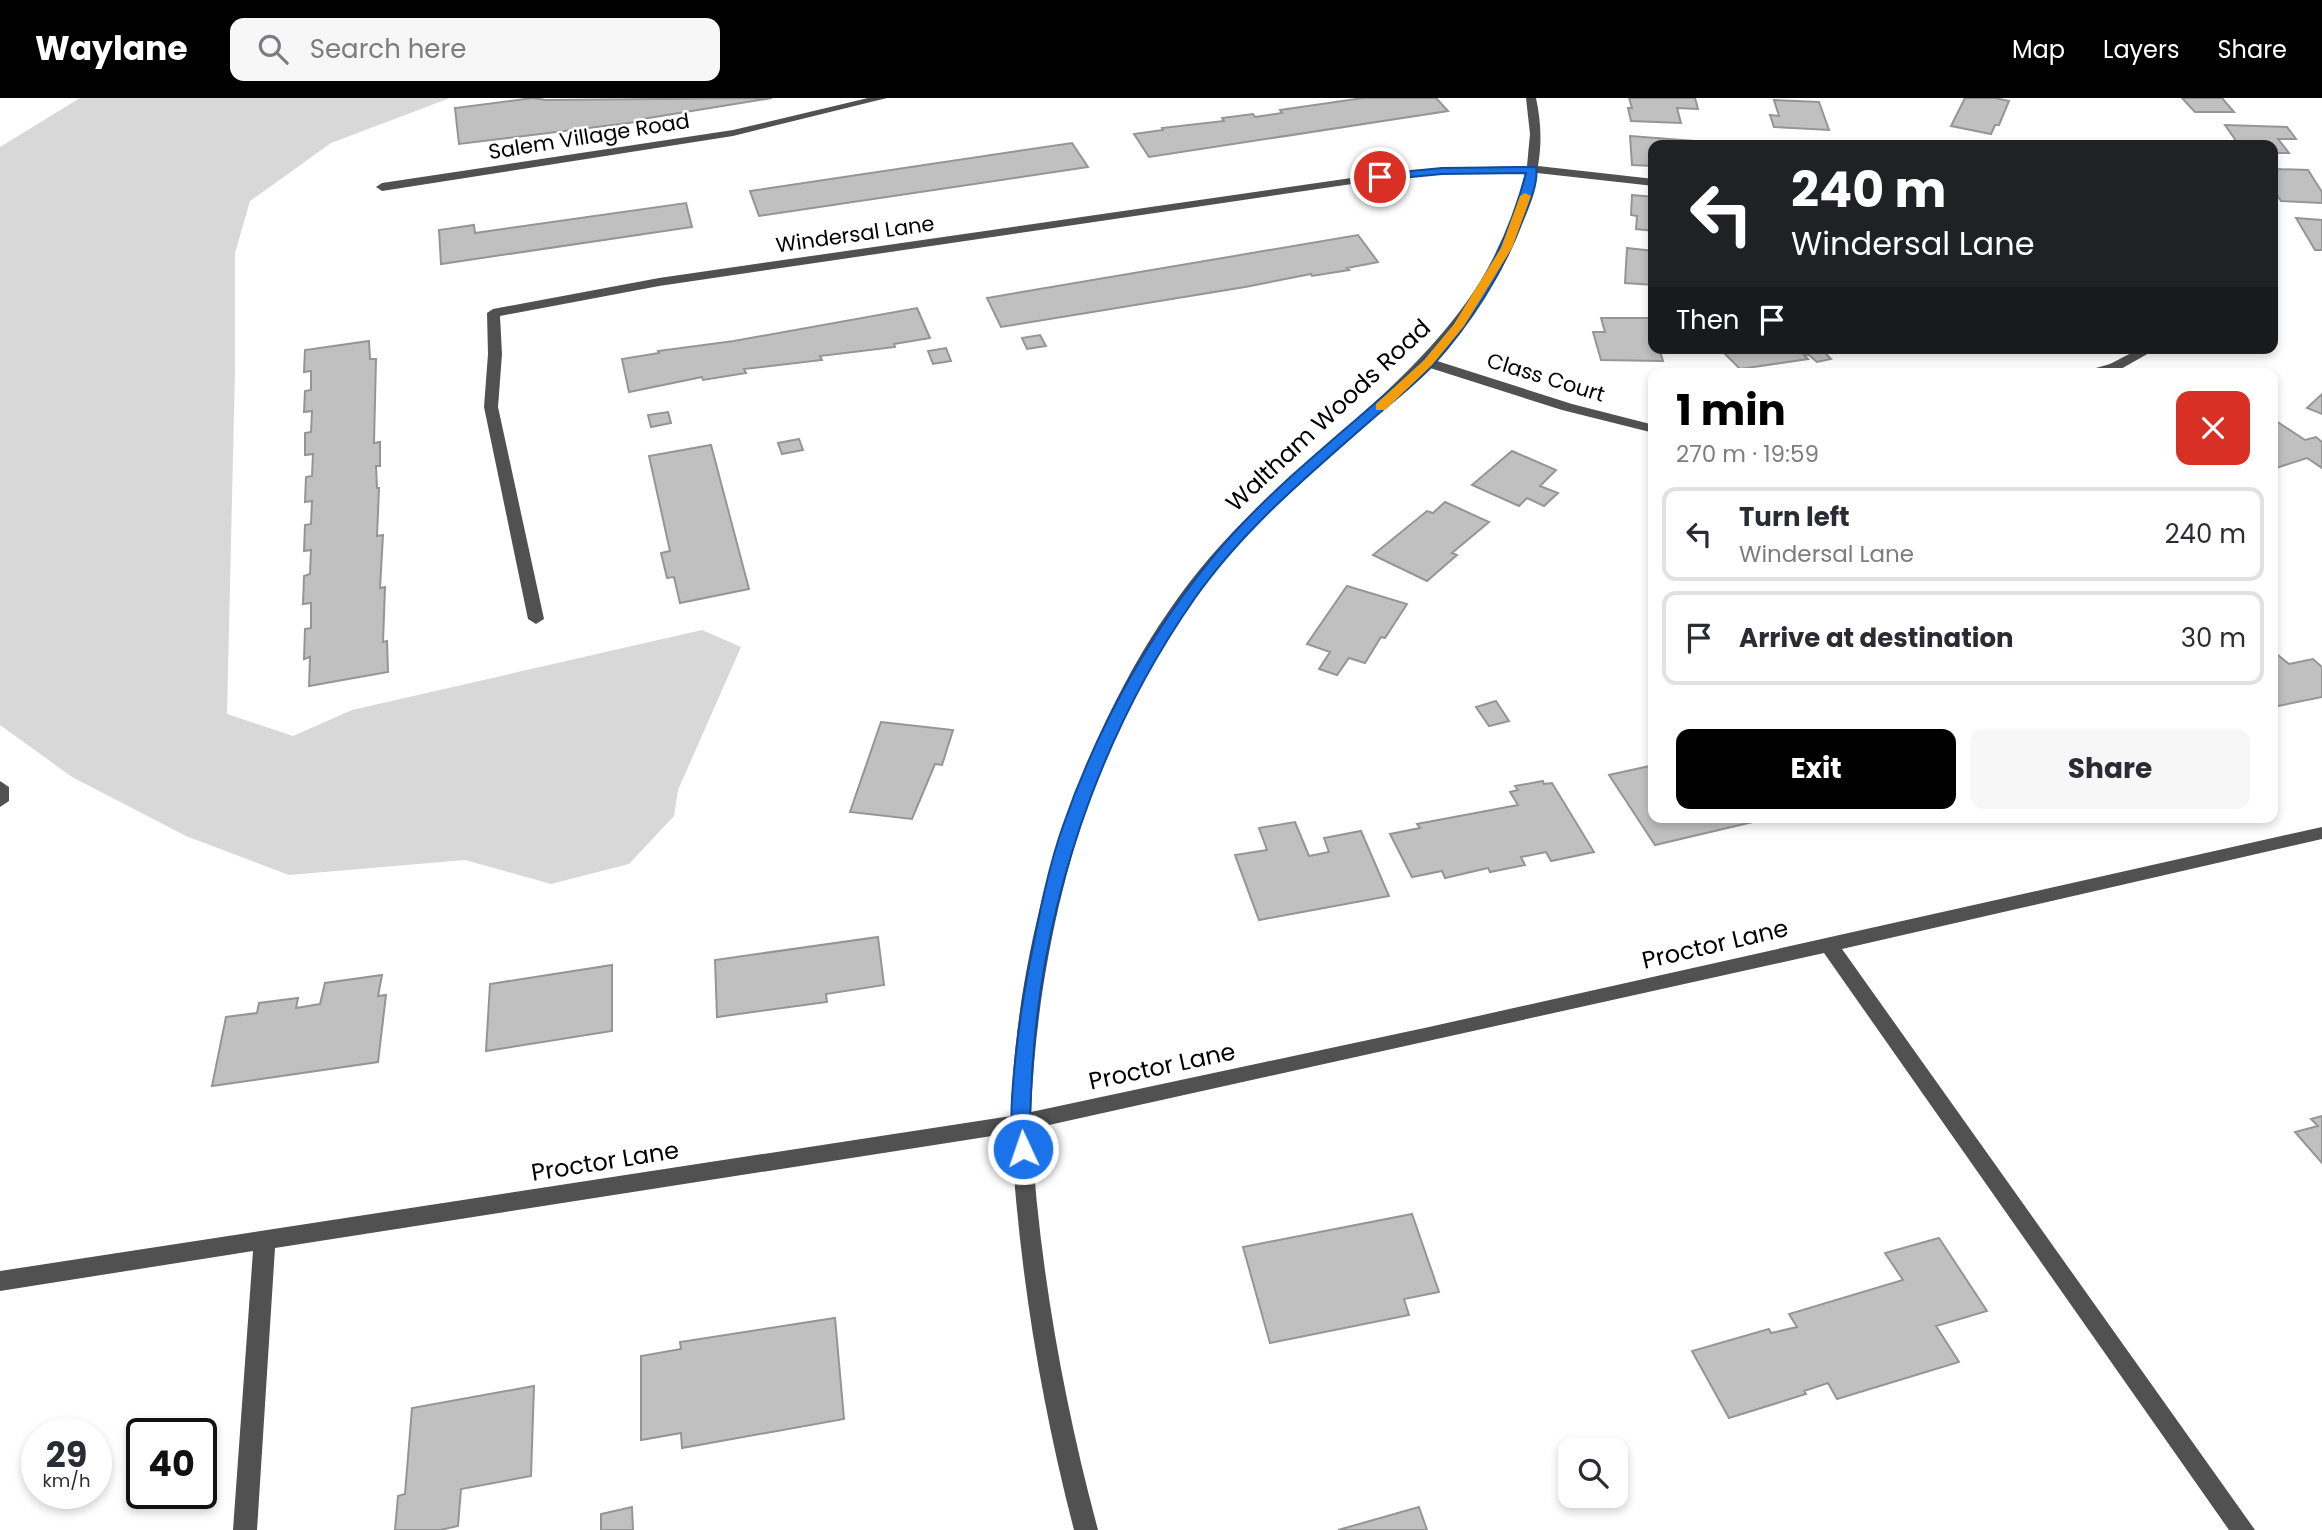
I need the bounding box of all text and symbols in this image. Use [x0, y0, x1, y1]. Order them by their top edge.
search box [230, 18, 720, 81]
text: Waylane [35, 25, 188, 72]
icon: search [254, 30, 292, 68]
text: Search here [310, 31, 466, 67]
text: Map [2012, 33, 2065, 66]
text: Layers [2103, 33, 2179, 66]
text: Share [2217, 33, 2287, 66]
street label: Salem Village Road [486, 106, 692, 166]
pin [1350, 147, 1410, 207]
text: 240 m [1791, 156, 1946, 224]
icon: arrive [1361, 158, 1399, 196]
icon: left [1676, 168, 1767, 259]
street label: Windersal Lane [774, 209, 936, 259]
text: Windersal Lane [1791, 221, 2035, 266]
icon: arrive [1753, 301, 1791, 339]
text: Then [1676, 302, 1739, 338]
street label: Waltham Woods Road [1218, 311, 1438, 519]
street label: Class Court [1484, 345, 1608, 409]
text: 1 min [1676, 381, 1786, 440]
button: close [2176, 391, 2250, 465]
text: 270 m · 19:59 [1676, 438, 1819, 470]
text: Turn left [1739, 499, 1850, 535]
icon: left [1680, 515, 1718, 553]
text: 240 m [2165, 516, 2246, 552]
text: Windersal Lane [1739, 538, 1914, 570]
icon: arrive [1680, 619, 1718, 657]
text: Arrive at destination [1739, 620, 2014, 656]
text: 30 m [2181, 620, 2246, 656]
button: Exit [1676, 729, 1956, 809]
button: Share [1970, 729, 2250, 809]
street label: Proctor Lane [1639, 911, 1791, 977]
street label: Proctor Lane [1086, 1034, 1238, 1098]
position arrow [986, 1112, 1060, 1186]
street label: Proctor Lane [529, 1133, 681, 1189]
speed limit sign: 40 [126, 1418, 217, 1509]
text: 29 [46, 1430, 87, 1479]
map controls [1558, 1438, 1628, 1508]
button: search [1558, 1438, 1628, 1508]
text: km/h [43, 1468, 90, 1493]

